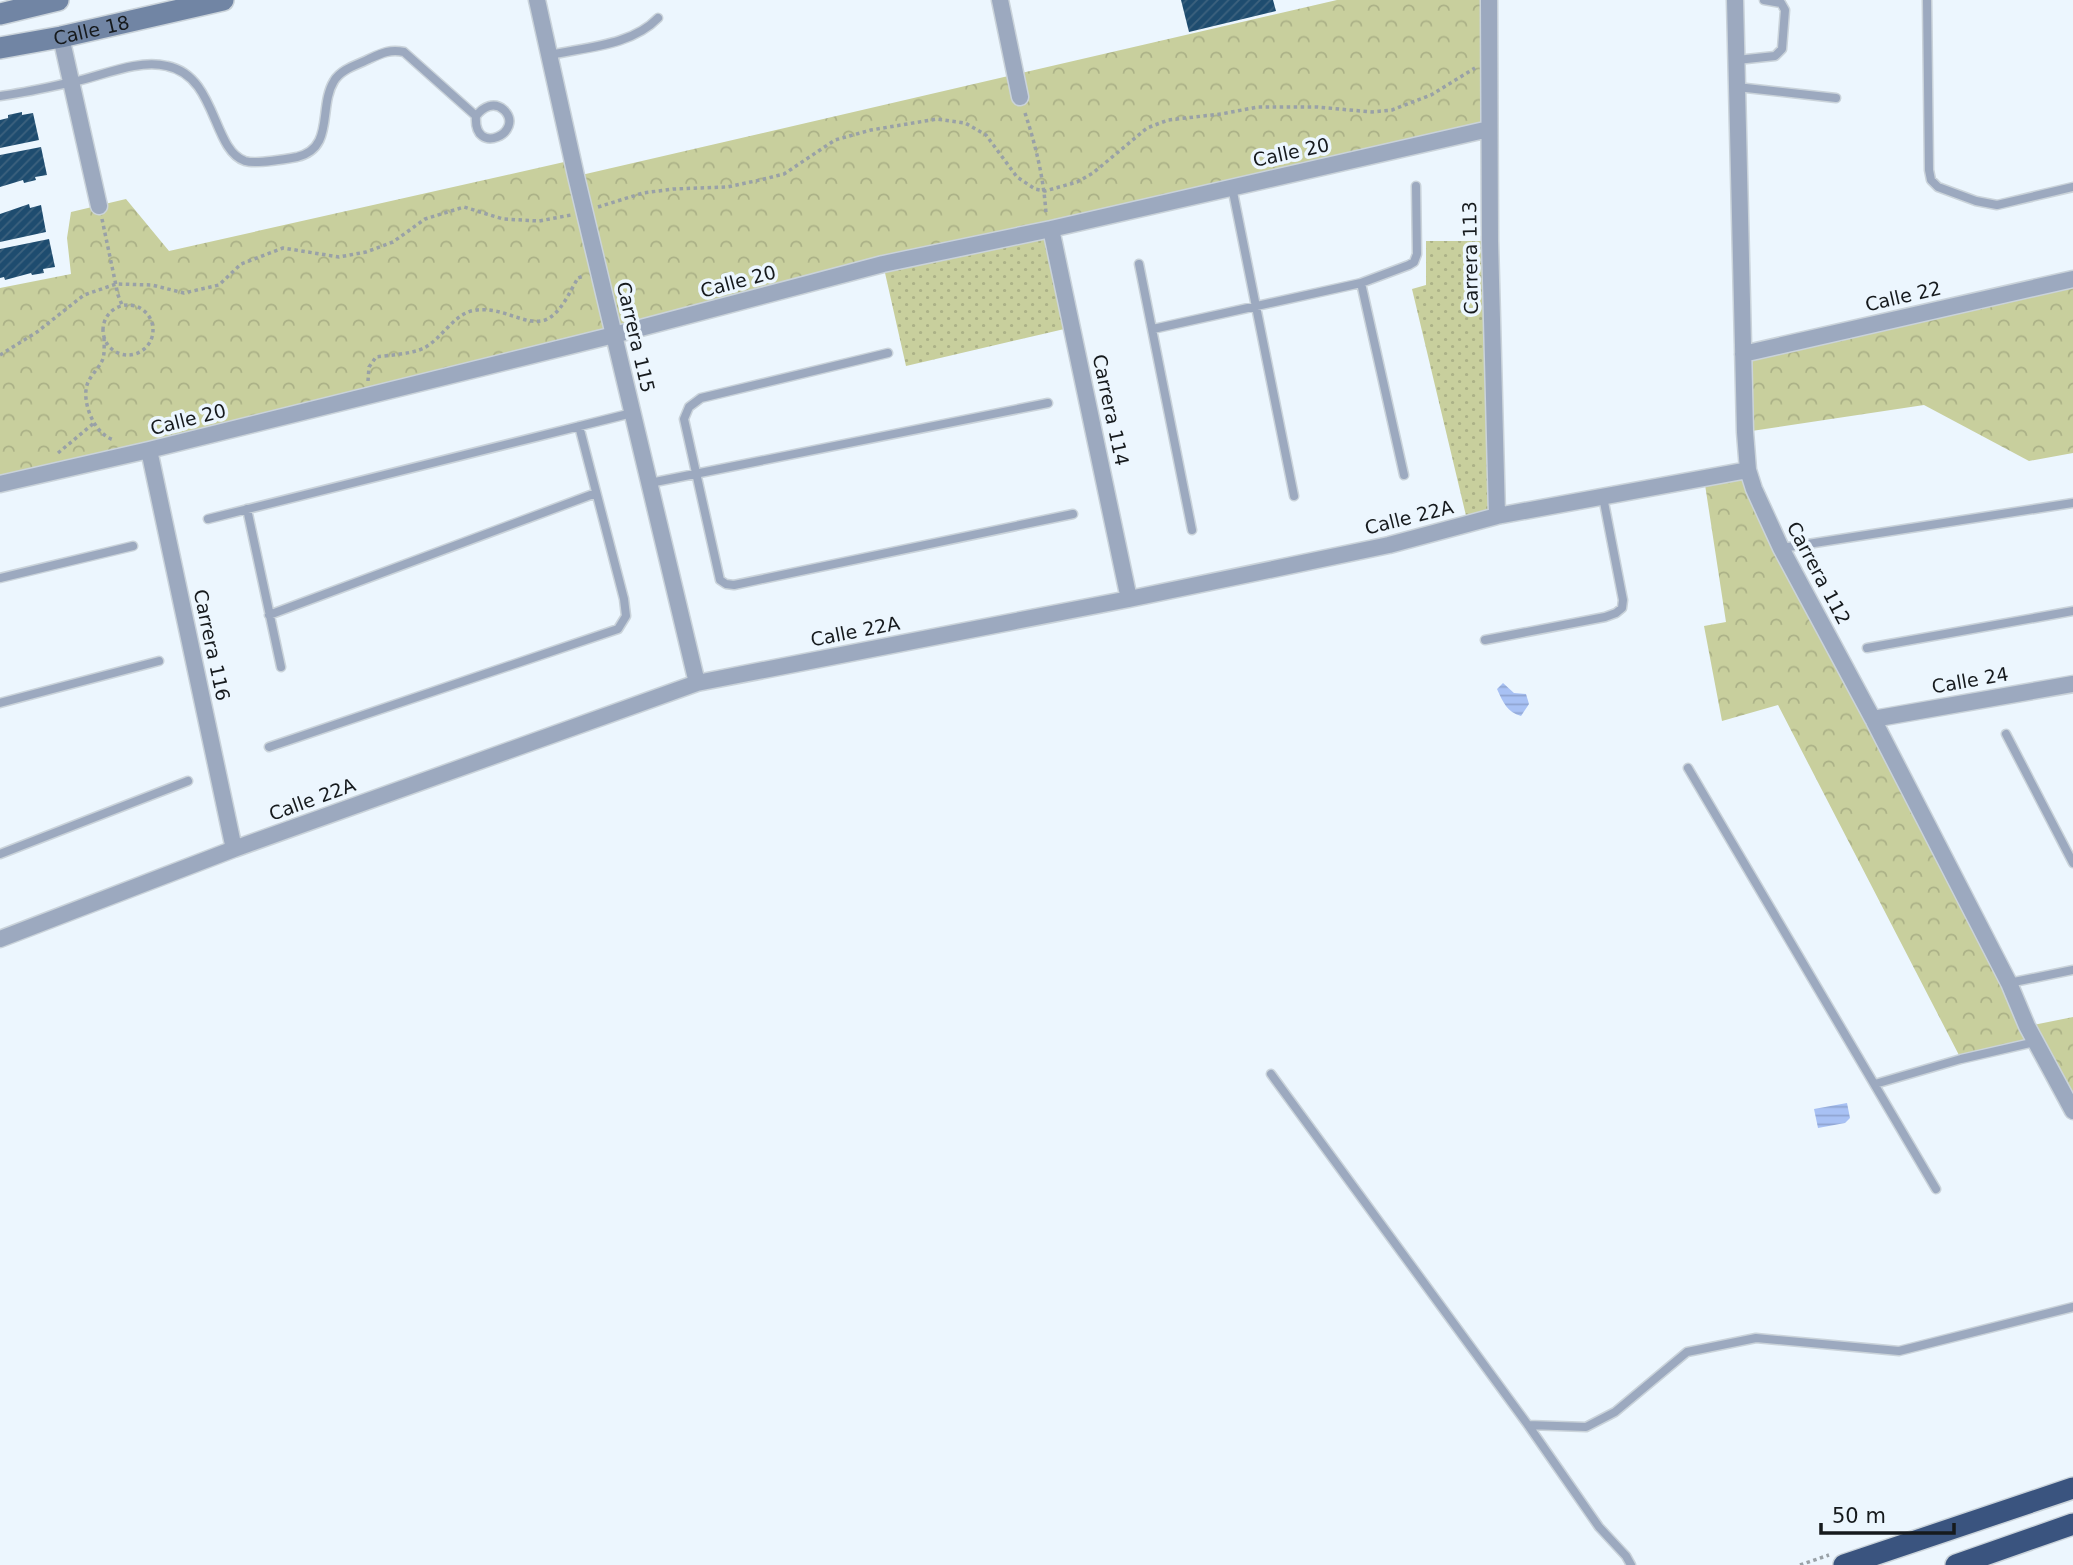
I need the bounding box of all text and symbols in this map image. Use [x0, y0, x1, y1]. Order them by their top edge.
street label: Calle 18 [51, 11, 131, 49]
street label: Calle 20 [1251, 133, 1331, 171]
street label: Carrera 113 [1458, 201, 1482, 315]
street label: Calle 20 [698, 260, 778, 302]
street label: Calle 22 [1863, 277, 1943, 315]
street label: Carrera 115 [613, 279, 659, 395]
street label: Carrera 114 [1088, 352, 1134, 468]
street label: Calle 20 [148, 399, 228, 439]
street label: Calle 22A [1362, 495, 1456, 539]
street label: Carrera 112 [1783, 518, 1855, 628]
street label: Carrera 116 [189, 587, 235, 703]
street label: Calle 22A [809, 612, 901, 650]
street label: Calle 24 [1930, 662, 2010, 698]
street label: Calle 22A [266, 773, 358, 825]
scale bar [1821, 1492, 1954, 1536]
text: 50 m [1832, 1504, 1886, 1528]

